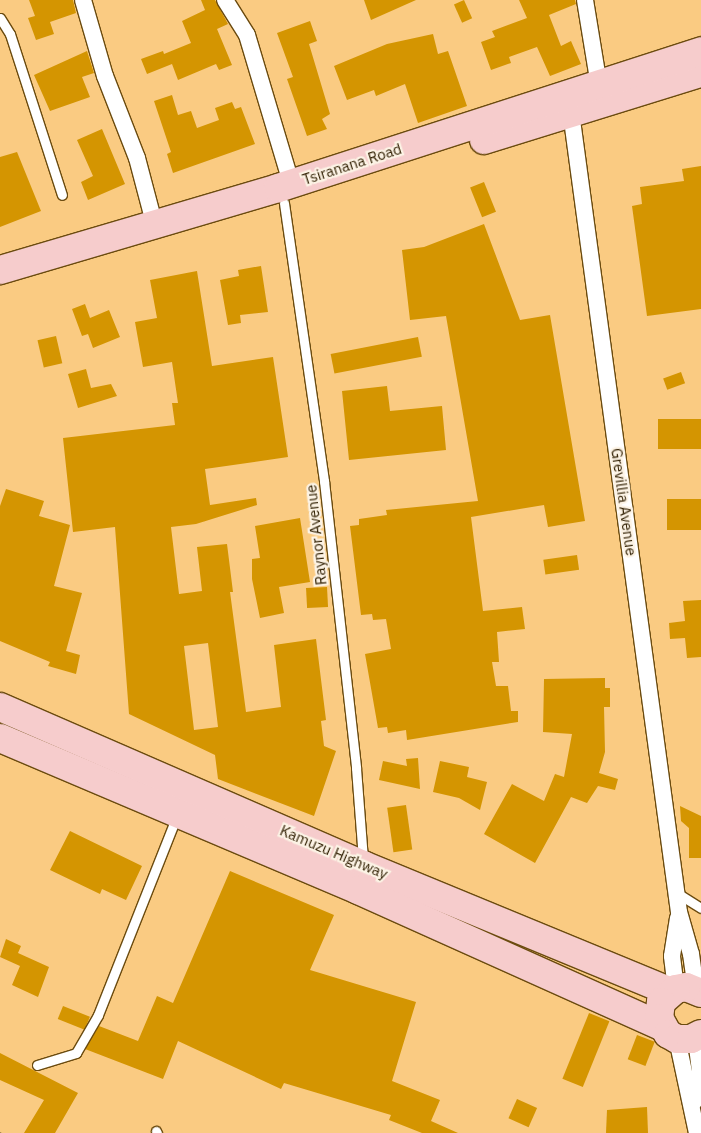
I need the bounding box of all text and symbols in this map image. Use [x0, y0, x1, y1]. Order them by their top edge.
street label: Tsiranana Road [300, 140, 404, 188]
street label: Grevillia Avenue [608, 447, 640, 557]
street label: Raynor Avenue [302, 484, 330, 586]
street label: Kamuzu Highway [277, 821, 391, 883]

